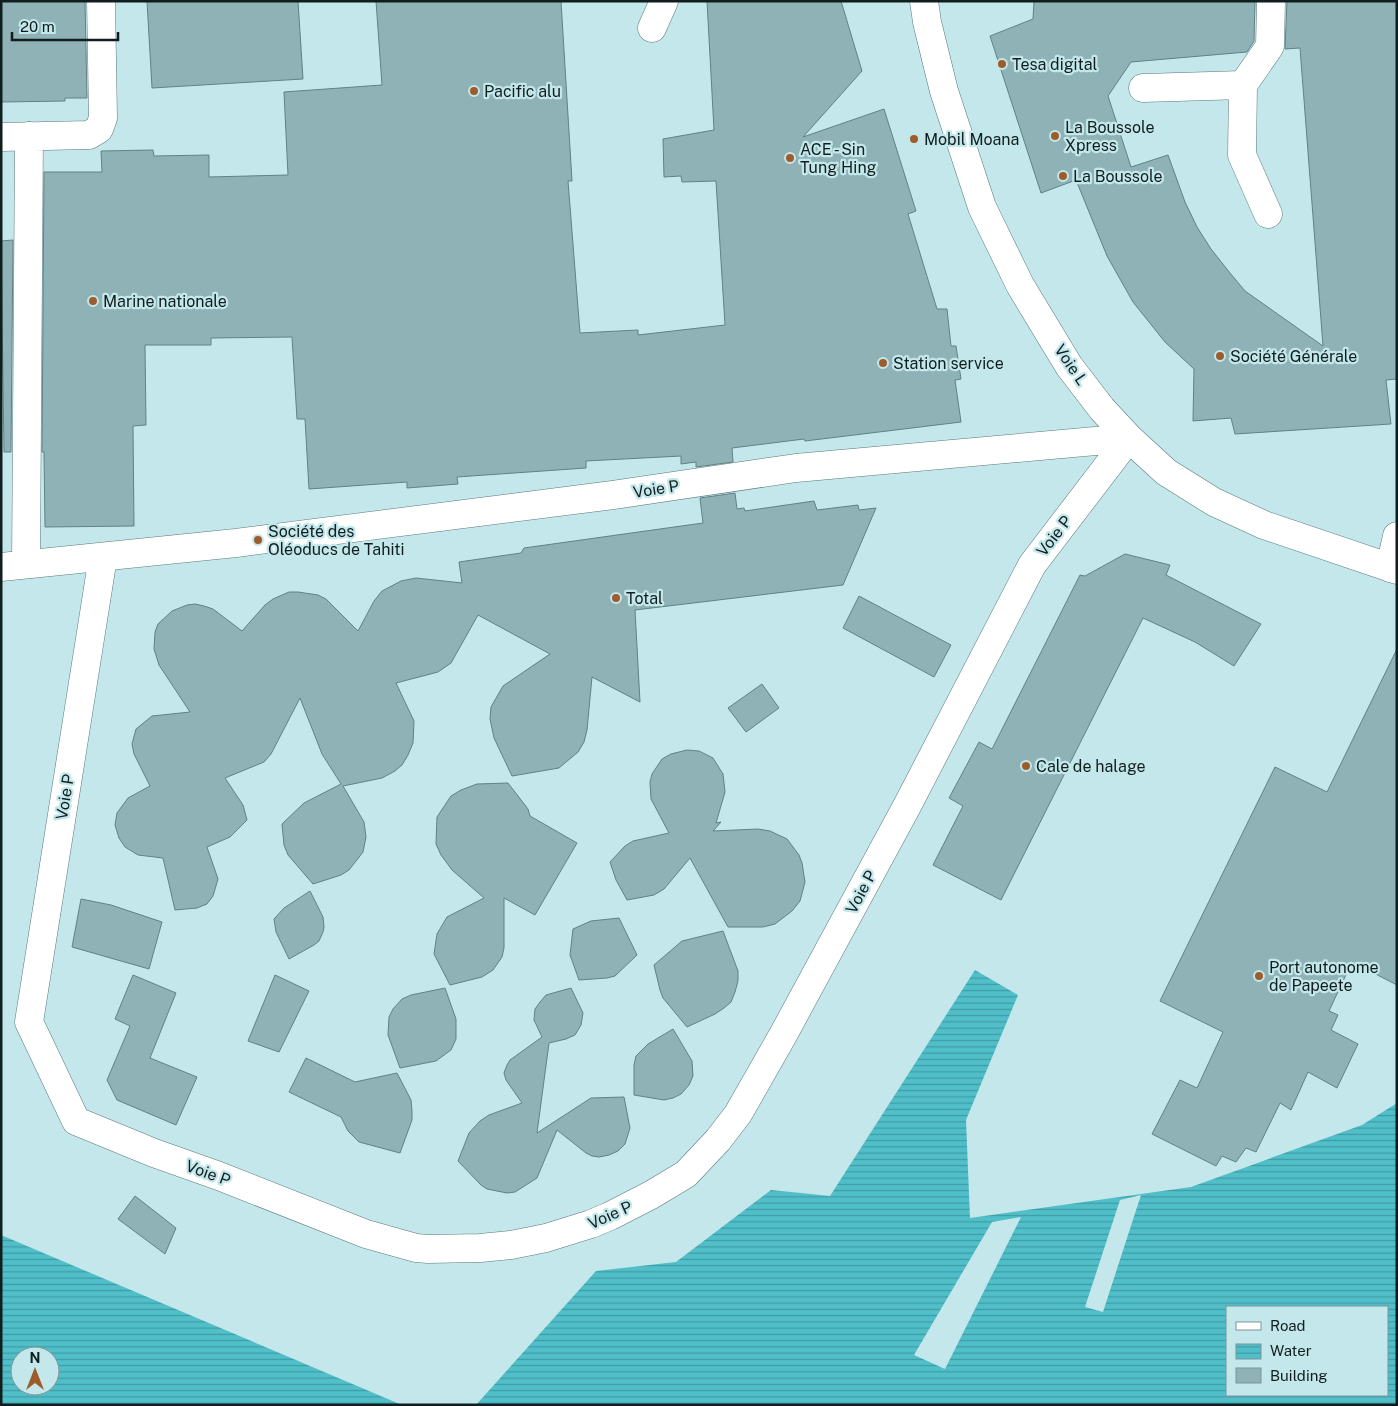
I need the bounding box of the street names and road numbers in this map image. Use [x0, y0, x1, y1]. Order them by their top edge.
street label: Voie L [1051, 341, 1091, 389]
street label: Voie P [632, 476, 680, 502]
street label: Voie P [1032, 512, 1076, 560]
street label: Voie P [52, 773, 78, 821]
street label: Voie P [842, 867, 880, 917]
street label: Voie P [183, 1156, 233, 1190]
street label: Voie P [585, 1197, 635, 1233]

